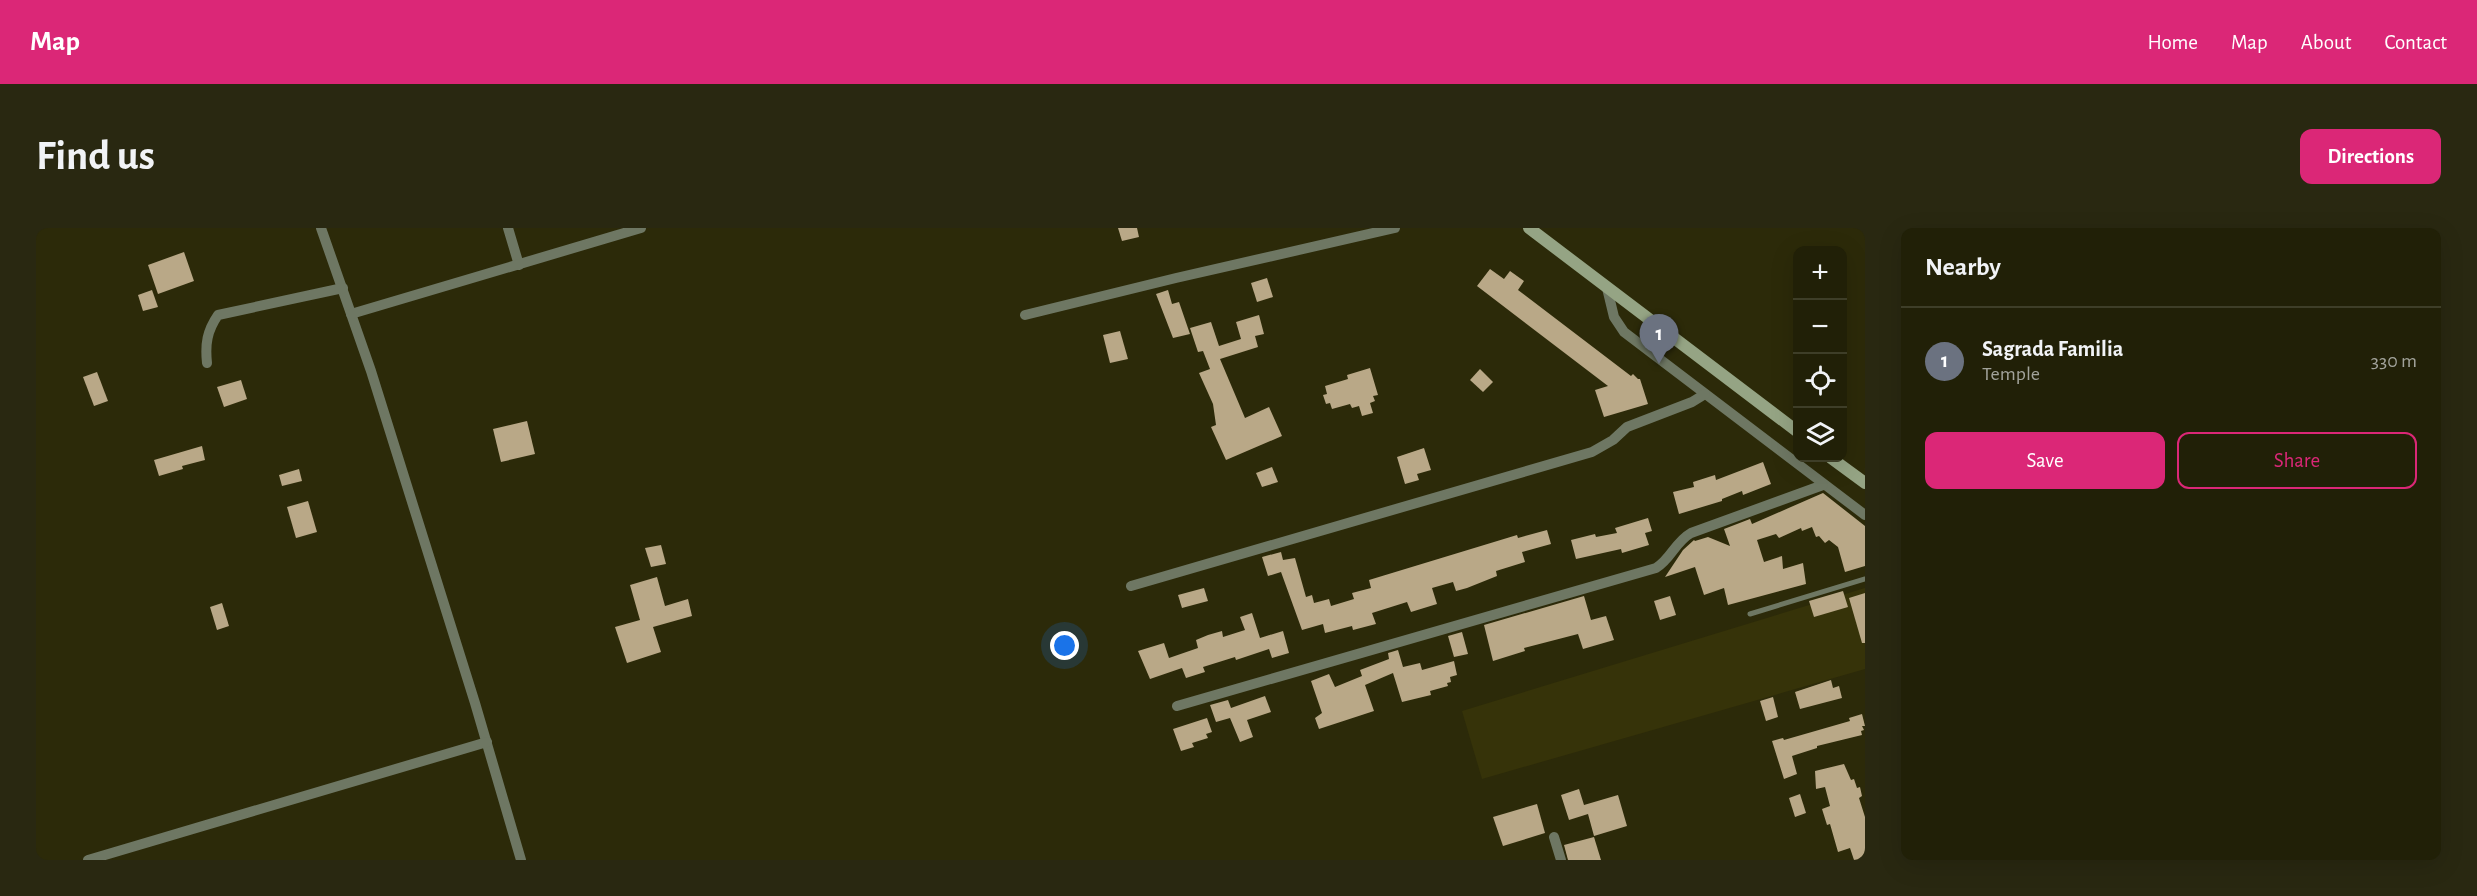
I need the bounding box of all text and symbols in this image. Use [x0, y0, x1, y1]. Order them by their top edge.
text: Map [30, 28, 80, 56]
text: Home [2147, 32, 2198, 53]
text: Map [2231, 32, 2268, 53]
text: About [2301, 32, 2351, 53]
text: Contact [2384, 32, 2447, 53]
button: Directions [2300, 129, 2441, 184]
text: Find us [36, 135, 155, 177]
map controls [1793, 246, 1847, 462]
button: + [1793, 246, 1847, 300]
text: Nearby [1925, 254, 2001, 280]
button: − [1793, 300, 1847, 354]
pin: 1 [1640, 314, 1678, 364]
text: Sagrada Familia [1982, 338, 2123, 360]
text: 1 [1941, 351, 1948, 371]
text: 330 m [2371, 351, 2417, 371]
button: locate [1793, 354, 1847, 408]
text: Temple [1982, 364, 2040, 384]
button: layers [1793, 408, 1847, 462]
button: Save [1925, 432, 2165, 489]
button: Share [2177, 432, 2417, 489]
your location [1050, 631, 1079, 660]

